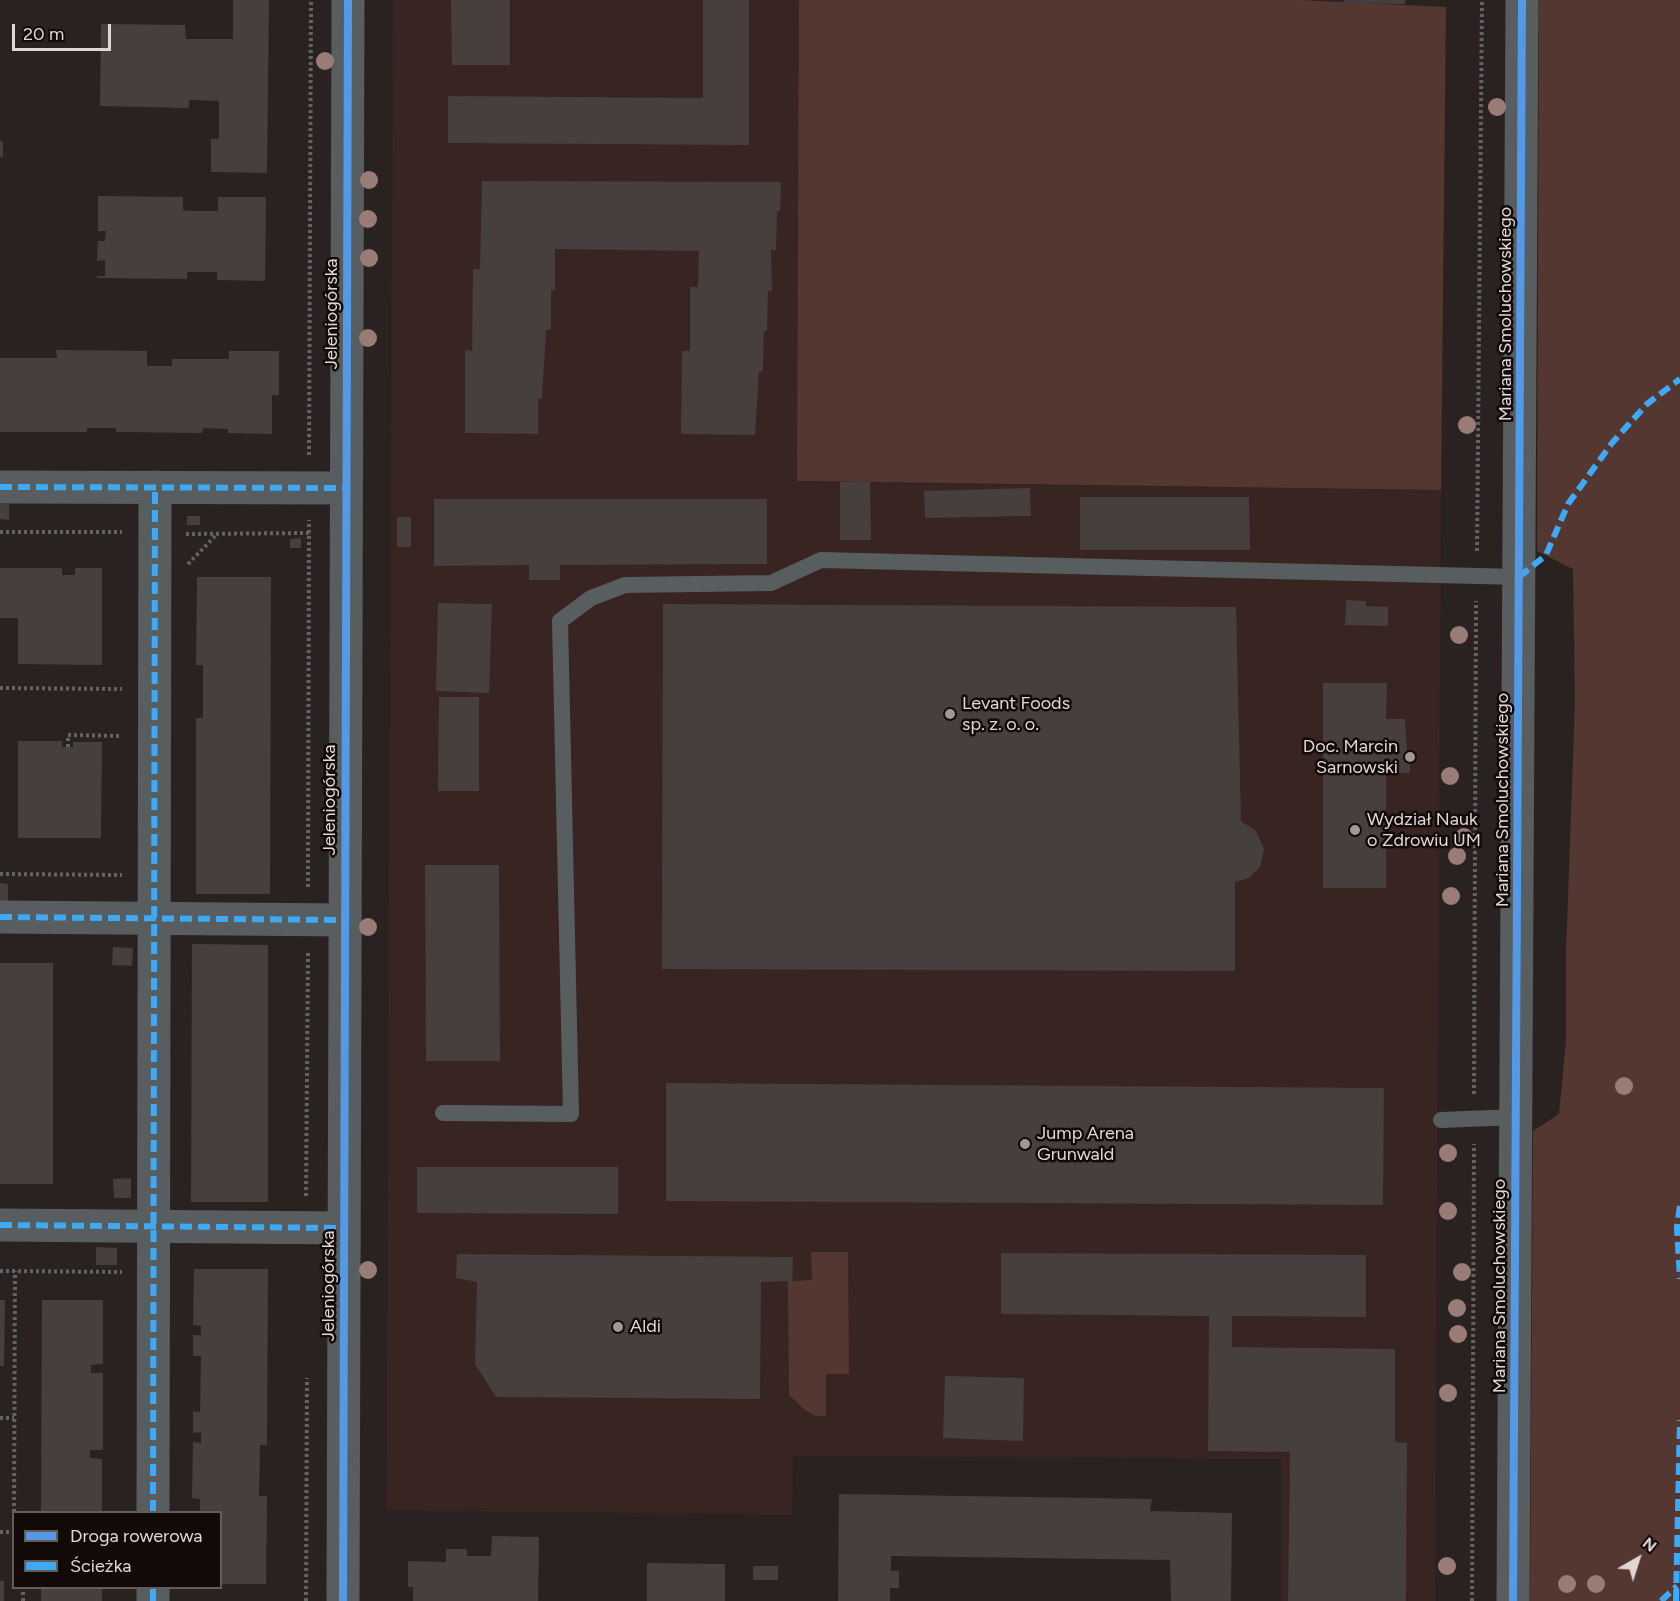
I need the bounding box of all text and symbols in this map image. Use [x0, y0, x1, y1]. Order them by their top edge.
scale bar [15, 12, 114, 50]
text: 20 m [23, 23, 64, 45]
street label: Mariana Smoluchowskiego [1495, 207, 1517, 421]
street label: Jeleniogórska [321, 259, 343, 369]
place label: Levant Foods sp. z. o. o. [962, 693, 1070, 736]
street label: Mariana Smoluchowskiego [1492, 693, 1514, 907]
marker: Levant Foods sp. z. o. o. [943, 707, 957, 721]
place label: Doc. Marcin Sarnowski [1303, 736, 1398, 778]
street label: Jeleniogórska [319, 745, 341, 855]
marker: Doc. Marcin Sarnowski [1403, 750, 1417, 764]
place label: Wydział Nauk o Zdrowiu UM [1367, 809, 1481, 852]
marker: Wydział Nauk o Zdrowiu UM [1348, 823, 1362, 837]
place label: Jump Arena Grunwald [1037, 1123, 1134, 1166]
marker: Jump Arena Grunwald [1018, 1137, 1032, 1151]
street label: Mariana Smoluchowskiego [1489, 1179, 1511, 1393]
street label: Jeleniogórska [318, 1231, 340, 1341]
place label: Aldi [630, 1316, 661, 1338]
marker: Aldi [611, 1320, 625, 1334]
legend [12, 1511, 222, 1589]
text: Droga rowerowa [70, 1525, 202, 1547]
north arrow [1608, 1529, 1668, 1589]
text: N [1639, 1533, 1660, 1556]
text: Ścieżka [70, 1555, 131, 1577]

